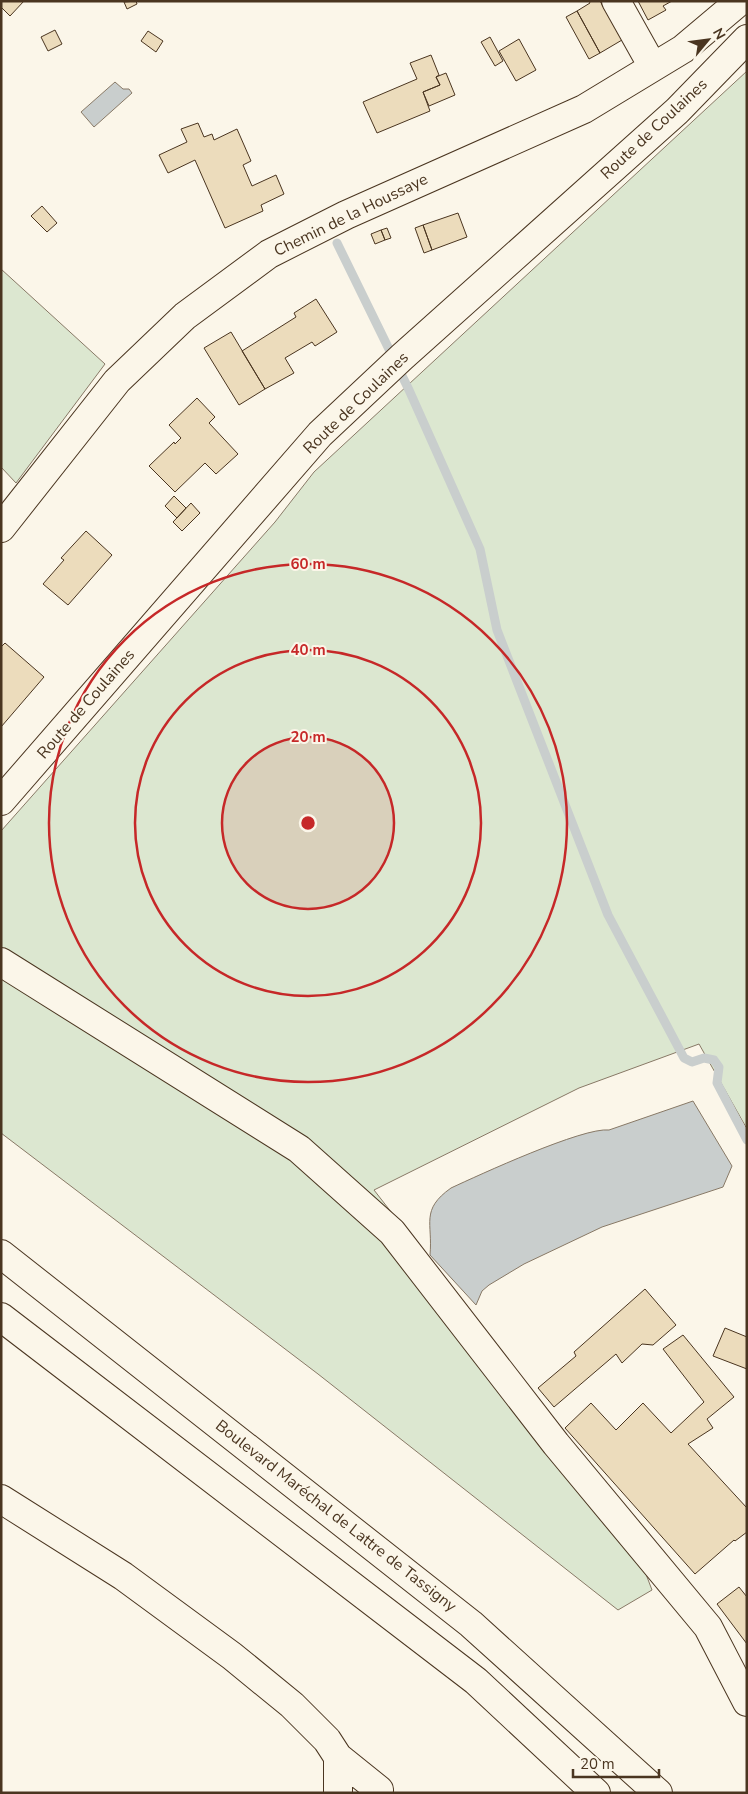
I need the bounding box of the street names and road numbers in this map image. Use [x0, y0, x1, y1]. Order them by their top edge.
street label: Route de Coulaines [596, 74, 712, 184]
street label: Chemin de la Houssaye [270, 168, 432, 262]
street label: Route de Coulaines [298, 347, 414, 459]
street label: Route de Coulaines [32, 644, 140, 764]
street label: Boulevard Maréchal de Lattre de Tassigny [211, 1415, 462, 1618]

